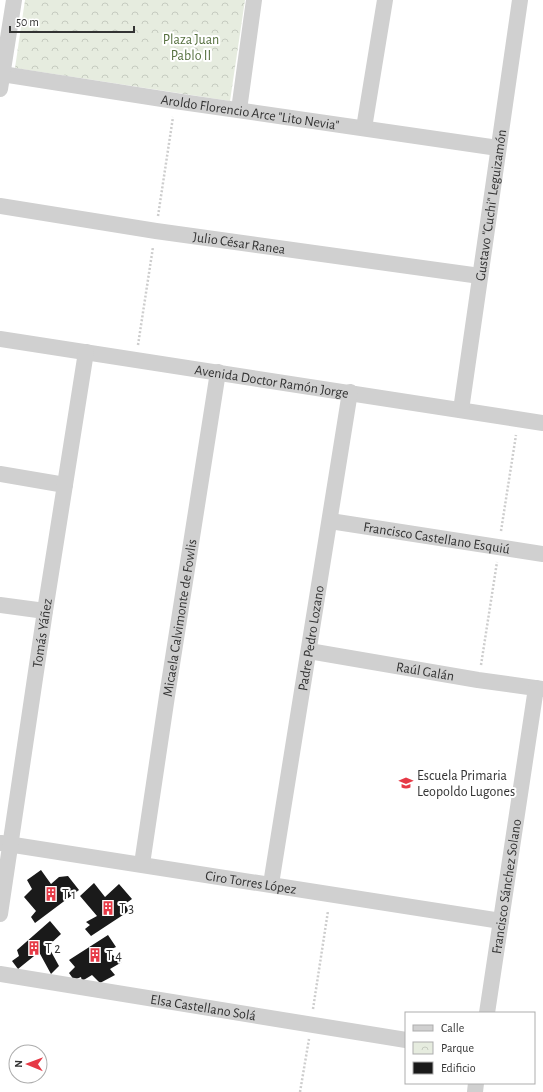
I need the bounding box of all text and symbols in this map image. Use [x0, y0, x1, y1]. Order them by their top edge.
scale bar [10, 8, 134, 34]
text: 50 m [16, 16, 39, 28]
park label: Plaza Juan Pablo II [163, 33, 219, 63]
street label: Aroldo Florencio Arce "Lito Nevia" [160, 93, 340, 133]
street label: Gustavo "Cuchi" Leguizamón [474, 129, 509, 282]
street label: Julio César Ranea [192, 230, 287, 257]
street label: Avenida Doctor Ramón Jorge [194, 363, 350, 401]
street label: Francisco Castellano Esquiú [362, 520, 511, 557]
street label: Micaela Calvimonte de Fowlis [161, 538, 200, 698]
street label: Padre Pedro Lozano [296, 584, 327, 692]
street label: Tomás Yáñez [31, 597, 55, 669]
street label: Raúl Galán [395, 660, 455, 684]
place label: Escuela Primaria Leopoldo Lugones [417, 769, 515, 799]
school or university icon: Escuela Primaria Leopoldo Lugones [398, 775, 414, 791]
street label: Francisco Sánchez Solano [490, 818, 524, 955]
street label: Ciro Torres López [204, 869, 298, 897]
building icon: T 1 [43, 886, 59, 902]
place label: T 1 [62, 888, 76, 902]
building icon: T 3 [100, 900, 116, 916]
place label: T 3 [119, 902, 134, 916]
building icon: T 2 [26, 940, 42, 956]
place label: T 2 [45, 942, 61, 956]
building icon: T 4 [87, 947, 103, 963]
place label: T 4 [106, 949, 122, 963]
street label: Elsa Castellano Solá [149, 993, 257, 1024]
legend [405, 1012, 535, 1084]
text: Calle [441, 1022, 464, 1034]
text: Parque [441, 1042, 474, 1054]
north arrow [8, 1044, 48, 1084]
text: N [13, 1060, 24, 1068]
text: Edificio [441, 1062, 476, 1074]

